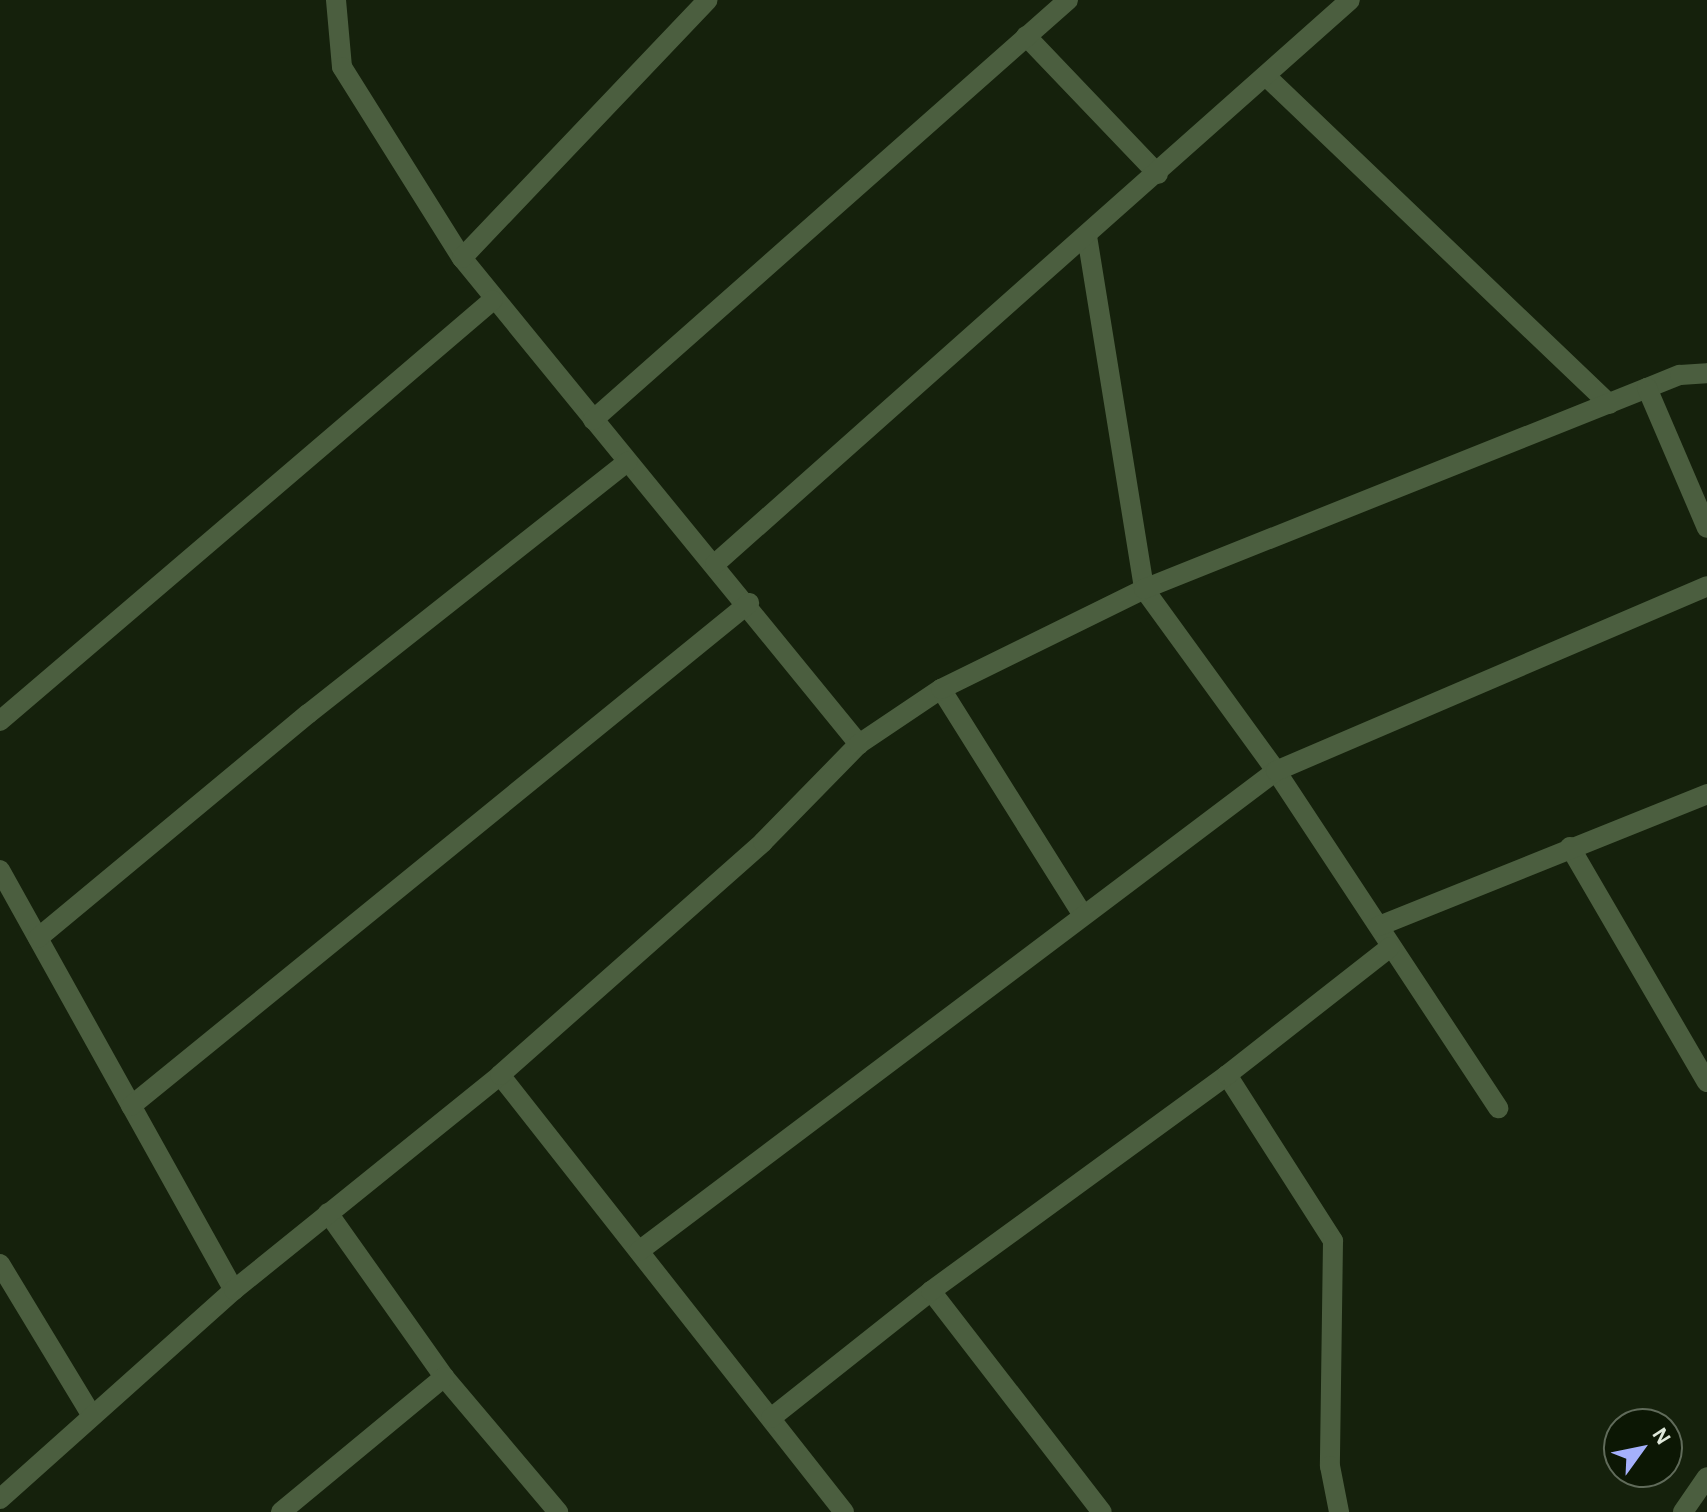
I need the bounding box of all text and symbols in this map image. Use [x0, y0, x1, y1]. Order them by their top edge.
north arrow [1603, 1408, 1683, 1488]
text: N [1648, 1424, 1675, 1448]

